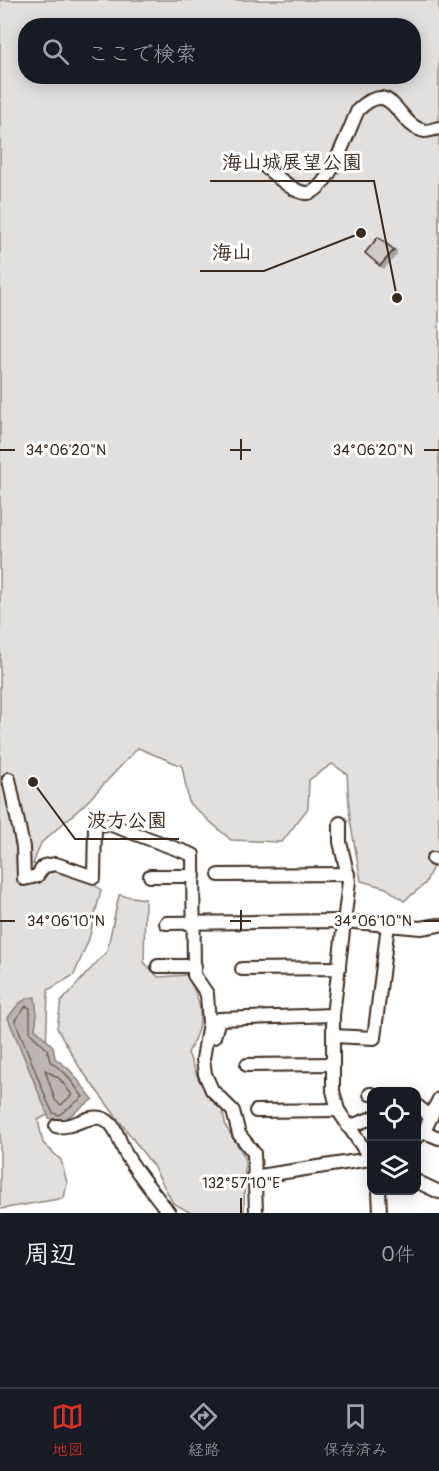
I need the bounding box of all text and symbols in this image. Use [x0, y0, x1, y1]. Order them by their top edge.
search box [18, 18, 421, 84]
icon: search [39, 35, 72, 68]
text: ここで検索 [87, 40, 197, 68]
callout: 海山城展望公園 [210, 143, 374, 181]
text: 海山城展望公園 [222, 150, 362, 175]
callout: 海山 [200, 233, 264, 271]
text: 海山 [212, 240, 252, 265]
text: 34°06'20"N [26, 441, 106, 460]
text: 34°06'20"N [333, 441, 413, 460]
callout: 波方公園 [75, 801, 179, 839]
text: 波方公園 [87, 808, 167, 833]
text: 34°06'10"N [27, 912, 105, 931]
text: 34°06'10"N [334, 912, 412, 931]
map controls [367, 1087, 421, 1195]
button: locate [367, 1087, 421, 1141]
button: layers [367, 1141, 421, 1195]
text: 132°57'10"E [202, 1174, 280, 1193]
text: 周辺 [24, 1239, 76, 1271]
text: 0件 [381, 1242, 415, 1267]
tab: 地図 [51, 1400, 84, 1460]
tab: 経路 [187, 1400, 220, 1460]
tab: 保存済み [323, 1400, 387, 1460]

